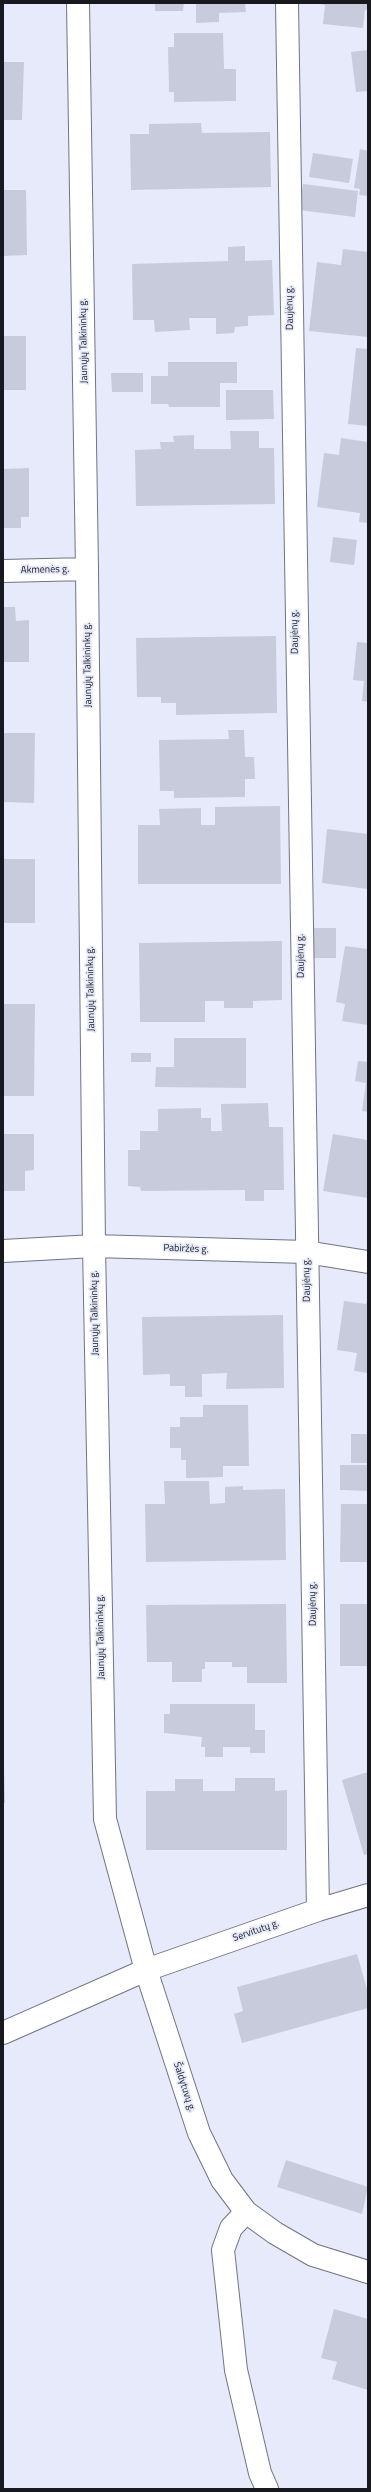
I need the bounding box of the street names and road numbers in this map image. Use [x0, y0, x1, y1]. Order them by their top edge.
street label: Daujėnų g. [284, 286, 296, 330]
street label: Jaunųjų Talkininkų g. [77, 298, 91, 384]
street label: Akmenės g. [21, 564, 69, 576]
street label: Daujėnų g. [289, 610, 301, 654]
street label: Jaunųjų Talkininkų g. [81, 622, 95, 708]
street label: Daujėnų g. [295, 934, 307, 978]
street label: Jaunųjų Talkininkų g. [84, 946, 98, 1032]
street label: Pabiržės g. [163, 1242, 209, 1256]
street label: Daujėnų g. [301, 1258, 313, 1302]
street label: Jaunųjų Talkininkų g. [88, 1270, 102, 1356]
street label: Daujėnų g. [307, 1582, 319, 1626]
street label: Jaunųjų Talkininkų g. [94, 1594, 108, 1680]
street label: Servitutų g. [231, 1918, 281, 1944]
street label: Šaldytuvų g. [170, 2061, 198, 2113]

